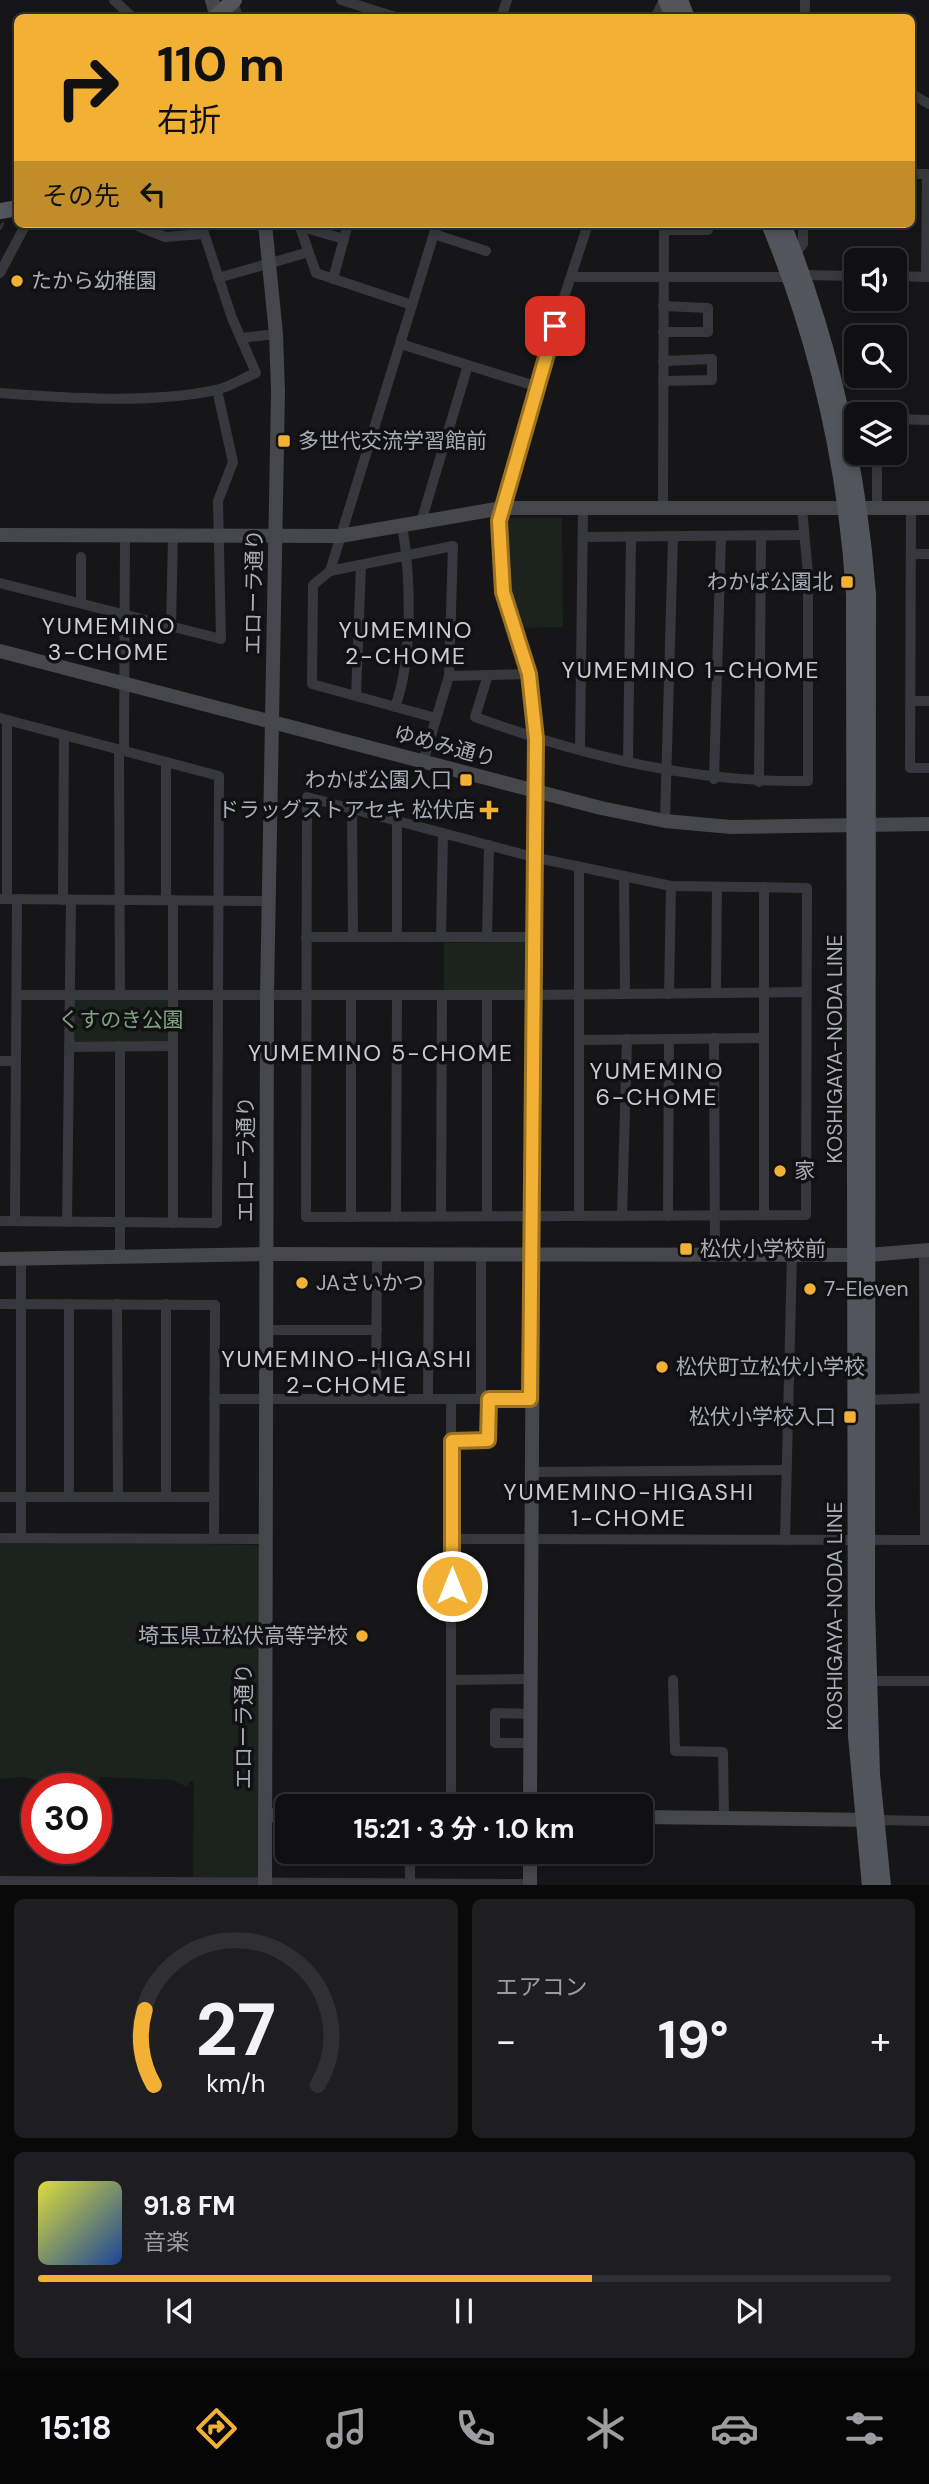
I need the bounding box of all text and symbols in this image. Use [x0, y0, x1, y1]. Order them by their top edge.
text: 110 m [157, 32, 285, 96]
icon: right [42, 42, 133, 133]
text: 右折 [157, 99, 221, 141]
icon: left [134, 175, 172, 213]
text: その先 [42, 179, 120, 213]
map controls [844, 248, 907, 465]
button: sound [844, 248, 907, 311]
place label: たから幼稚園 [31, 267, 157, 295]
marker: たから幼稚園 [9, 273, 25, 289]
pin [525, 296, 585, 356]
icon: arrive [536, 307, 574, 345]
button: search [844, 325, 907, 388]
button: layers [844, 402, 907, 465]
place label: 多世代交流学習館前 [298, 427, 487, 455]
marker: 多世代交流学習館前 [276, 433, 292, 449]
street label: エローラ通り [239, 529, 269, 655]
place label: わかば公園北 [707, 568, 833, 596]
marker: わかば公園北 [839, 574, 855, 590]
district label: YUMEMINO 3-CHOME [41, 611, 177, 667]
district label: YUMEMINO 2-CHOME [338, 615, 474, 671]
district label: YUMEMINO 1-CHOME [561, 655, 821, 685]
street label: ゆめみ通り [391, 719, 499, 773]
place label: わかば公園入口 [305, 766, 452, 794]
marker: わかば公園入口 [458, 772, 474, 788]
place label: ドラッグストアセキ 松伏店 [218, 796, 475, 824]
marker: ドラッグストアセキ 松伏店 [481, 802, 497, 818]
street label: KOSHIGAYA-NODA LINE [821, 935, 849, 1163]
park label: くすのき公園 [58, 1006, 184, 1034]
district label: YUMEMINO 5-CHOME [248, 1038, 514, 1068]
district label: YUMEMINO 6-CHOME [589, 1056, 725, 1112]
street label: エローラ通り [232, 1096, 260, 1222]
place label: 家 [794, 1157, 815, 1185]
marker: 家 [772, 1163, 788, 1179]
place label: 松伏小学校前 [700, 1235, 826, 1263]
marker: 松伏小学校前 [678, 1241, 694, 1257]
place label: JAさいかつ [316, 1269, 424, 1297]
marker: JAさいかつ [294, 1275, 310, 1291]
place label: 7-Eleven [824, 1275, 908, 1303]
marker: 7-Eleven [802, 1281, 818, 1297]
district label: YUMEMINO-HIGASHI 2-CHOME [221, 1344, 473, 1400]
place label: 松伏町立松伏小学校 [676, 1353, 865, 1381]
marker: 松伏町立松伏小学校 [654, 1359, 670, 1375]
place label: 松伏小学校入口 [689, 1403, 836, 1431]
marker: 松伏小学校入口 [842, 1409, 858, 1425]
district label: YUMEMINO-HIGASHI 1-CHOME [503, 1477, 755, 1533]
street label: KOSHIGAYA-NODA LINE [821, 1502, 849, 1730]
position arrow [415, 1549, 489, 1623]
place label: 埼玉県立松伏高等学校 [138, 1622, 348, 1650]
marker: 埼玉県立松伏高等学校 [354, 1628, 370, 1644]
street label: エローラ通り [230, 1663, 258, 1789]
speed limit sign: 30 [21, 1773, 112, 1864]
text: 15:21 · 3 分 · 1.0 km [354, 1812, 574, 1846]
text: エアコン [496, 1972, 588, 2002]
text: 27 [195, 1983, 276, 2078]
text: 19° [658, 2006, 729, 2074]
text: − [496, 2016, 516, 2066]
text: + [870, 2016, 891, 2066]
text: km/h [206, 2066, 265, 2099]
text: 91.8 FM [143, 2189, 235, 2223]
text: 音楽 [143, 2227, 189, 2257]
icon: previous [161, 2292, 199, 2330]
icon: pause [445, 2292, 483, 2330]
icon: next [730, 2292, 768, 2330]
icon: directions [192, 2404, 241, 2453]
icon: music [322, 2404, 371, 2453]
icon: phone [451, 2404, 500, 2453]
icon: climate [581, 2404, 630, 2453]
icon: car [710, 2404, 759, 2453]
icon: filters [840, 2404, 889, 2453]
text: 15:18 [40, 2407, 112, 2449]

